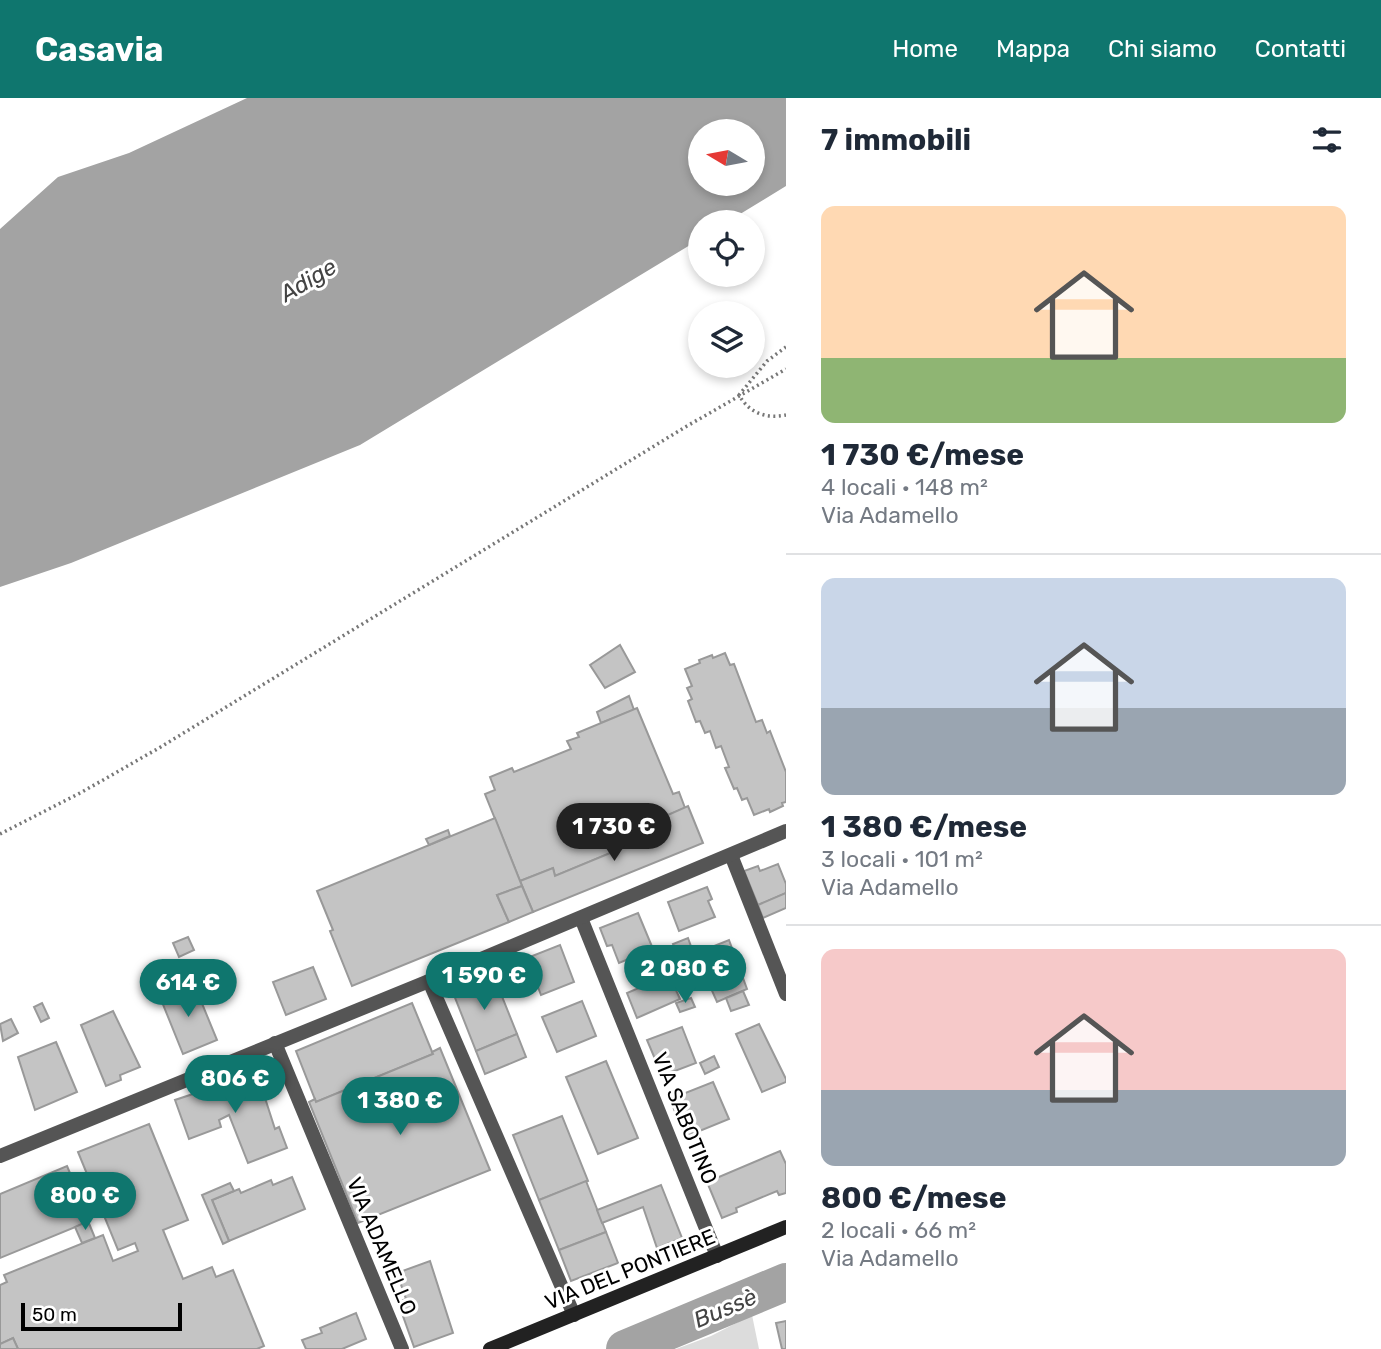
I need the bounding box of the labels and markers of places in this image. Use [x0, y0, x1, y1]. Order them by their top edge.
pin: 1 730 € [549, 804, 679, 863]
pin: 2 080 € [620, 946, 750, 1005]
pin: 1 590 € [419, 953, 549, 1012]
pin: 614 € [139, 960, 237, 1019]
pin: 806 € [186, 1056, 284, 1115]
pin: 1 380 € [335, 1077, 465, 1137]
pin: 800 € [36, 1172, 134, 1232]

